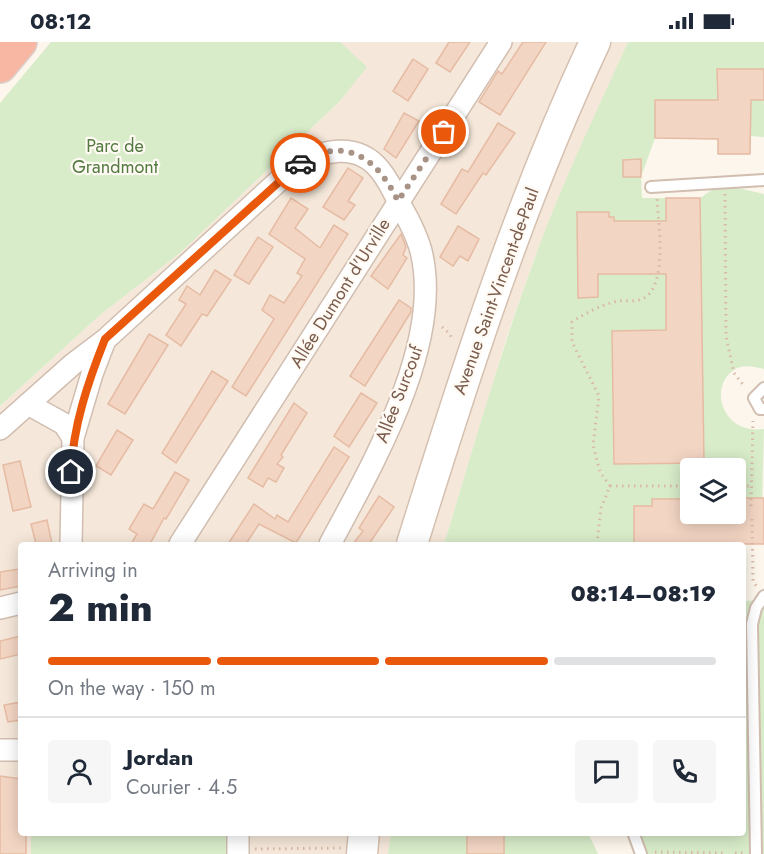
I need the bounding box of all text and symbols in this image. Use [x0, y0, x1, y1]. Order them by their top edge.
text: 08:12 [30, 5, 91, 37]
pin [418, 106, 469, 157]
icon: bag [427, 115, 460, 148]
park label: Parc de Grandmont [72, 133, 159, 180]
courier [270, 133, 330, 193]
icon: car [284, 147, 317, 180]
street label: Avenue Saint-Vincent-de-Paul [446, 184, 546, 398]
street label: Allée Dumont d'Urville [283, 213, 397, 373]
street label: Allée Surcouf [369, 341, 430, 446]
pin [45, 446, 96, 497]
icon: home [54, 455, 87, 488]
map controls [680, 458, 746, 524]
button: layers [680, 458, 746, 524]
text: Arriving in [48, 556, 138, 585]
text: 08:14–08:19 [571, 577, 716, 609]
text: 2 min [48, 579, 153, 636]
text: On the way · 150 m [48, 674, 216, 703]
button: person [48, 740, 111, 803]
button: chat [575, 740, 638, 803]
button: phone [653, 740, 716, 803]
text: Jordan [126, 741, 193, 773]
text: Courier · 4.5 [126, 773, 237, 802]

